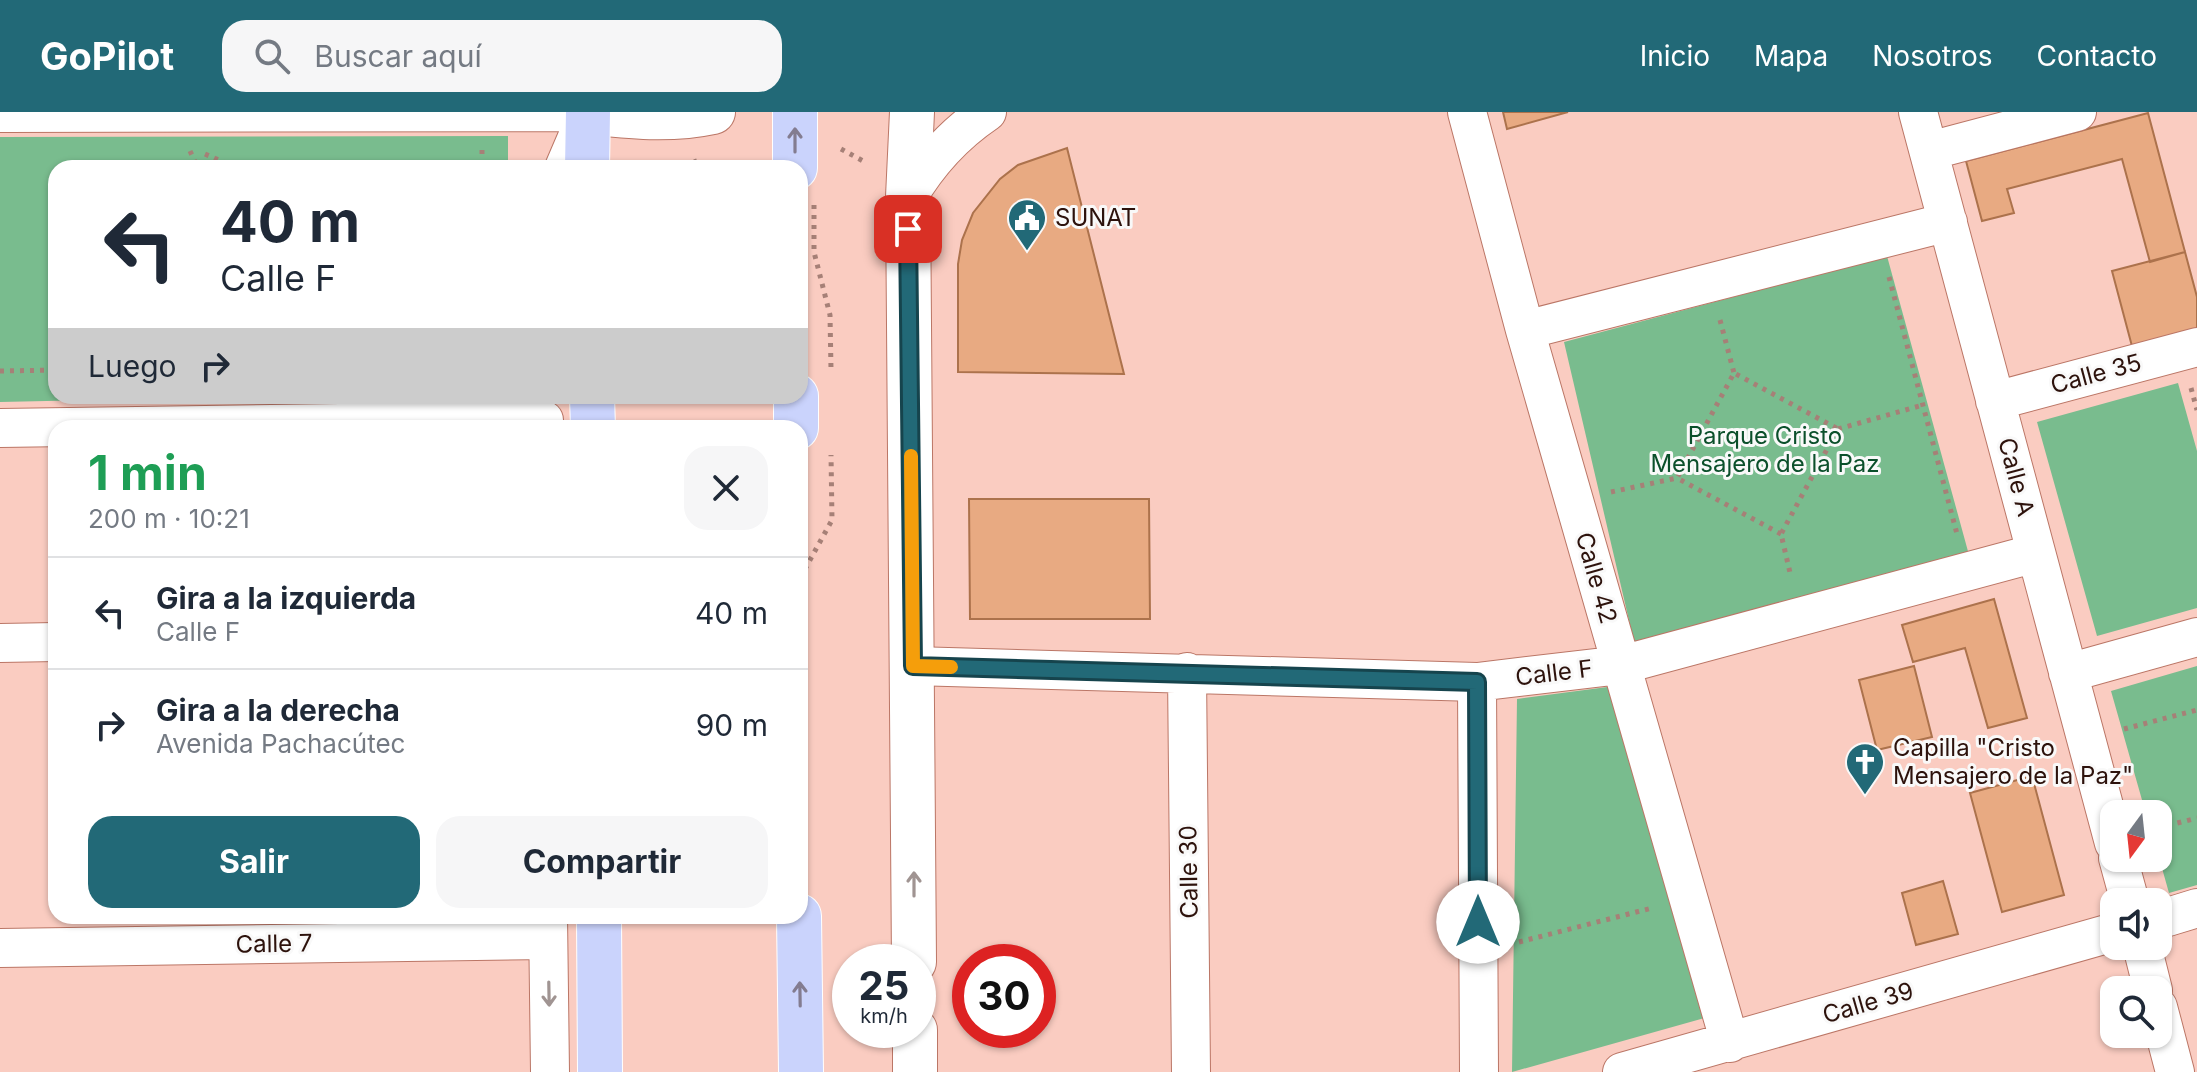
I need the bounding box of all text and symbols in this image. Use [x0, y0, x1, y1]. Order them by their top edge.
search box [222, 20, 782, 92]
text: GoPilot [40, 33, 174, 79]
icon: search [250, 34, 294, 78]
text: Buscar aquí [314, 38, 482, 74]
text: Inicio [1640, 39, 1710, 73]
text: Mapa [1754, 39, 1828, 73]
text: Nosotros [1872, 39, 1993, 73]
text: Contacto [2037, 39, 2157, 73]
one-way arrow [787, 127, 803, 154]
text: 40 m [220, 188, 360, 256]
icon: left [88, 192, 192, 296]
pin [874, 195, 942, 263]
public building icon: SUNAT [1006, 197, 1048, 252]
place label: SUNAT [1055, 203, 1136, 232]
icon: arrive [886, 207, 930, 251]
text: Calle F [220, 256, 336, 300]
icon: right [193, 344, 237, 388]
text: Luego [88, 348, 177, 384]
street label: Calle 35 [2047, 348, 2144, 400]
park label: Parque Cristo Mensajero de la Paz [1650, 421, 1880, 478]
street label: Calle A [1992, 435, 2041, 519]
text: 1 min [88, 443, 207, 502]
button: close [684, 446, 768, 530]
text: 200 m · 10:21 [88, 503, 250, 534]
street label: Calle 42 [1570, 529, 1623, 627]
text: Gira a la izquierda [156, 580, 416, 616]
icon: left [88, 591, 132, 635]
text: 40 m [695, 595, 768, 631]
text: Calle F [156, 616, 240, 647]
street label: Calle F [1514, 653, 1594, 692]
text: Gira a la derecha [156, 692, 400, 728]
icon: right [88, 703, 132, 747]
text: 90 m [696, 707, 768, 743]
text: Avenida Pachacútec [156, 728, 405, 759]
place label: Capilla "Cristo Mensajero de la Paz" [1893, 733, 2133, 790]
church icon: Capilla "Cristo Mensajero de la Paz" [1844, 741, 1886, 796]
north arrow [2100, 800, 2172, 872]
map controls [2100, 800, 2172, 1048]
button: Salir [88, 816, 420, 908]
button: Compartir [436, 816, 768, 908]
street label: Calle 30 [1173, 825, 1204, 919]
one-way arrow [906, 871, 922, 898]
position arrow [1436, 880, 1520, 964]
button: sound [2100, 888, 2172, 960]
street label: Calle 7 [235, 928, 313, 959]
speed limit sign: 30 [952, 944, 1056, 1048]
text: 25 [859, 961, 909, 1010]
street label: Calle 39 [1819, 976, 1917, 1029]
button: search [2100, 976, 2172, 1048]
one-way arrow [541, 980, 557, 1007]
one-way arrow [792, 981, 808, 1008]
text: km/h [860, 1004, 908, 1028]

